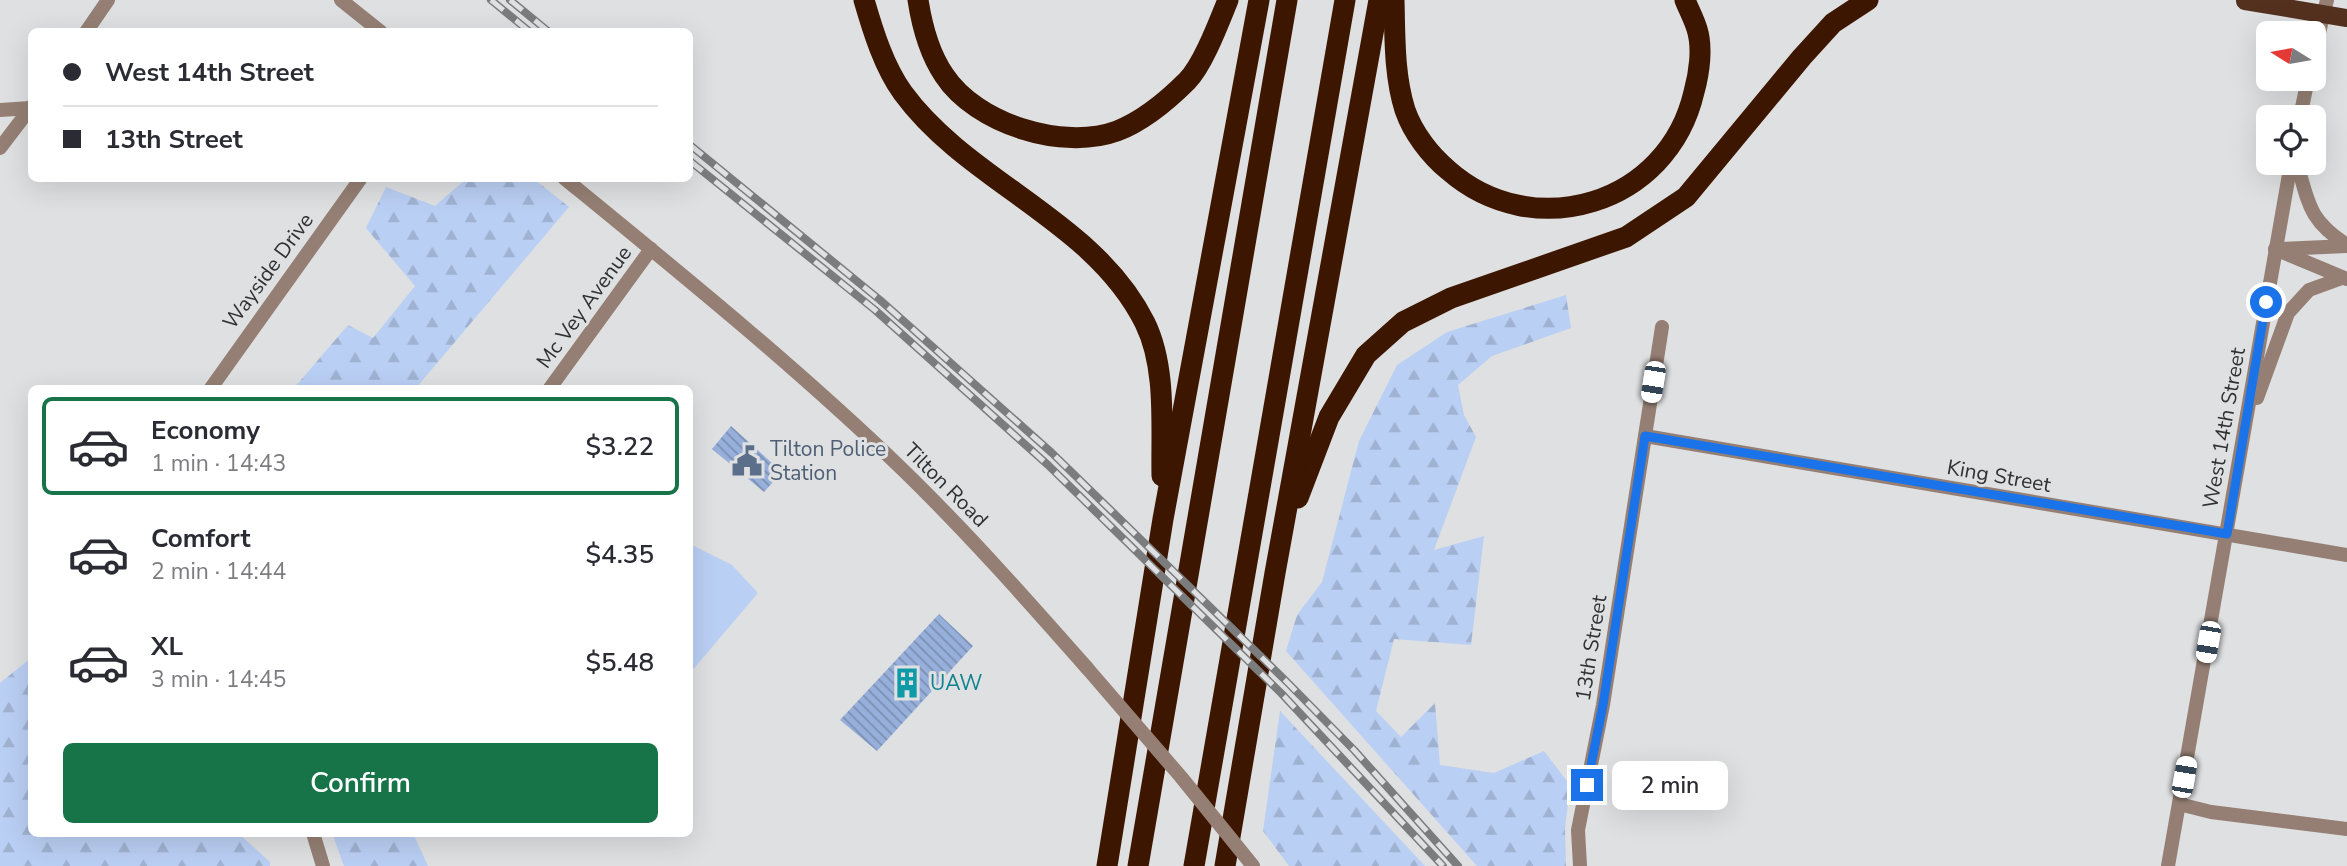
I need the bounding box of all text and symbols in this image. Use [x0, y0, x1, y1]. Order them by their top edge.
north arrow [2256, 21, 2326, 91]
map controls [2256, 21, 2326, 175]
text: West 14th Street [105, 55, 314, 90]
button: locate [2256, 105, 2326, 175]
text: 13th Street [105, 122, 243, 157]
street label: Wayside Drive [216, 207, 320, 335]
street label: Mc Vey Avenue [530, 240, 638, 374]
route start [2250, 286, 2282, 318]
street label: West 14th Street [2196, 345, 2252, 511]
car [1640, 360, 1667, 404]
text: Economy [151, 413, 260, 448]
icon: car [67, 415, 130, 478]
text: $3.22 [585, 429, 654, 464]
place label: Tilton Police Station [770, 435, 886, 487]
street label: Tilton Road [898, 437, 994, 533]
public building icon: Tilton Police Station [730, 444, 764, 478]
text: 1 min · 14:43 [151, 448, 286, 479]
street label: King Street [1945, 453, 2054, 499]
text: Comfort [151, 521, 251, 556]
icon: car [67, 523, 130, 586]
text: $4.35 [585, 537, 654, 572]
text: 2 min · 14:44 [151, 556, 286, 587]
street label: 13th Street [1569, 592, 1613, 703]
car [2195, 619, 2222, 665]
text: XL [151, 629, 183, 664]
icon: car [67, 631, 130, 694]
text: $5.48 [585, 645, 654, 680]
text: 3 min · 14:45 [151, 664, 286, 695]
building icon: UAW [890, 666, 924, 700]
place label: UAW [930, 669, 982, 697]
button: Confirm [63, 743, 658, 823]
car [2171, 754, 2198, 800]
callout: 2 min [1612, 760, 1727, 810]
route end [1571, 769, 1603, 801]
text: 2 min [1641, 770, 1699, 801]

